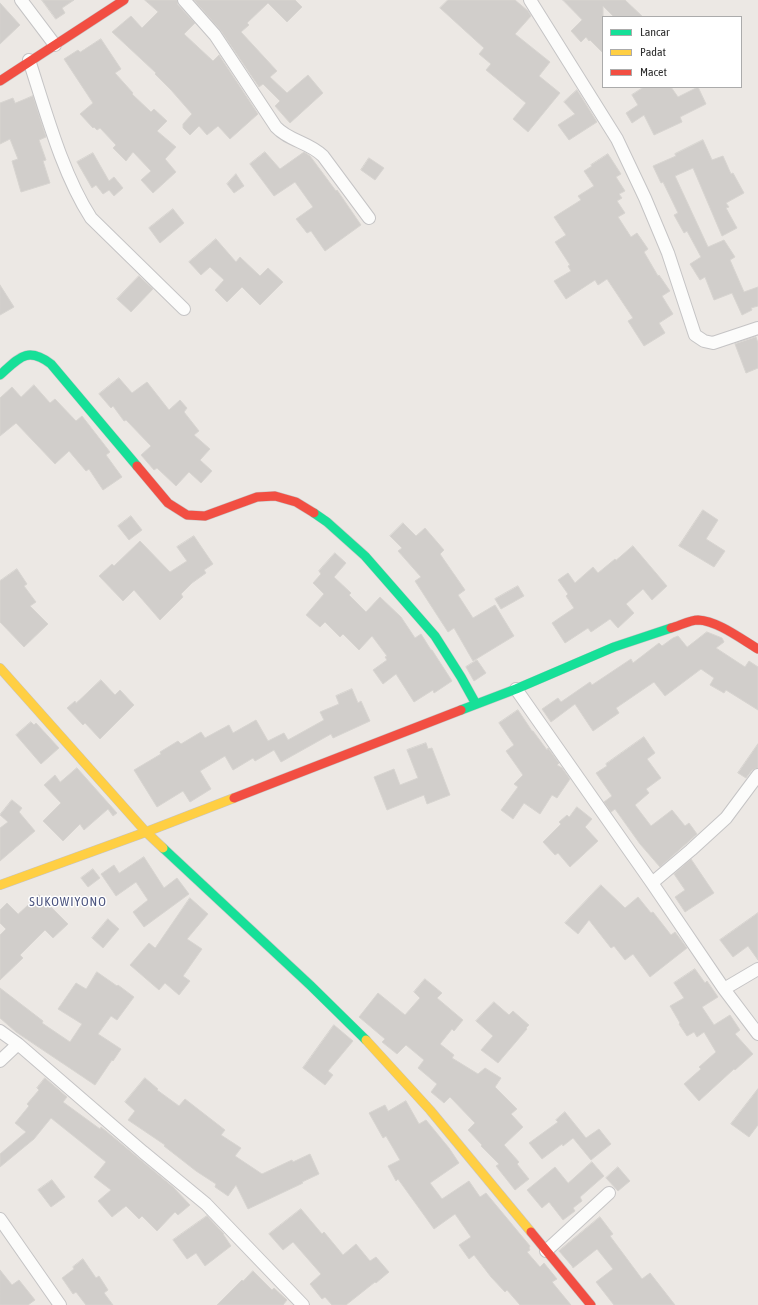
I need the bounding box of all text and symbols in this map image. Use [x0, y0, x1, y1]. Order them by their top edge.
legend [602, 16, 742, 88]
text: Lancar [640, 25, 670, 39]
text: Padat [640, 45, 666, 59]
text: Macet [640, 65, 667, 79]
district label: SUKOWIYONO [29, 894, 107, 910]

